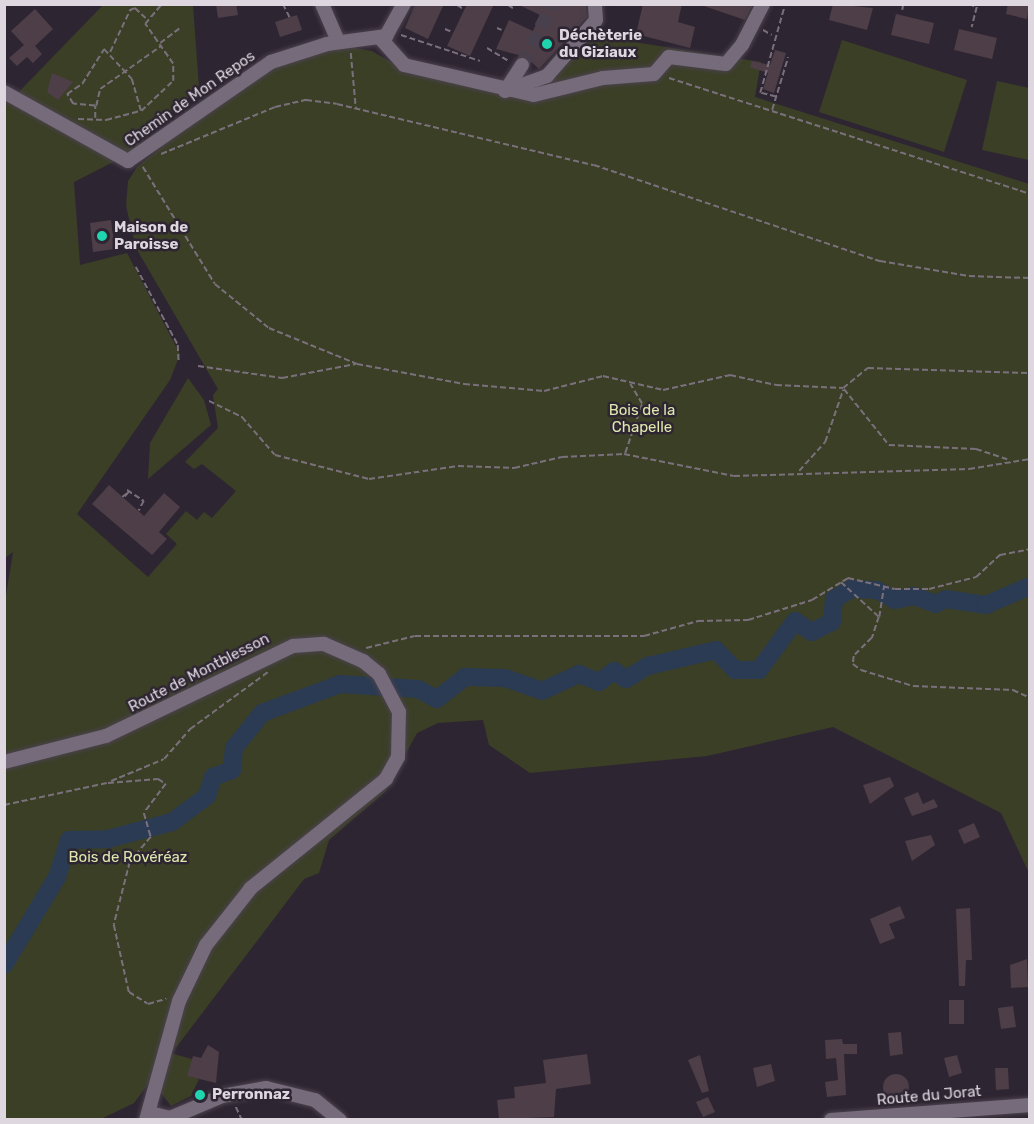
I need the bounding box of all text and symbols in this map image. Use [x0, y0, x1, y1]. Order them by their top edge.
place label: Déchèterie du Giziaux [559, 26, 642, 61]
marker: Déchèterie du Giziaux [540, 37, 554, 51]
street label: Chemin de Mon Repos [121, 47, 259, 151]
place label: Maison de Paroisse [114, 218, 188, 253]
marker: Maison de Paroisse [95, 229, 109, 243]
park label: Bois de la Chapelle [609, 401, 675, 436]
street label: Route de Montblesson [126, 630, 272, 716]
park label: Bois de Rovéréaz [69, 849, 187, 867]
street label: Route du Jorat [876, 1082, 982, 1110]
place label: Perronnaz [212, 1086, 290, 1104]
marker: Perronnaz [193, 1088, 207, 1102]

